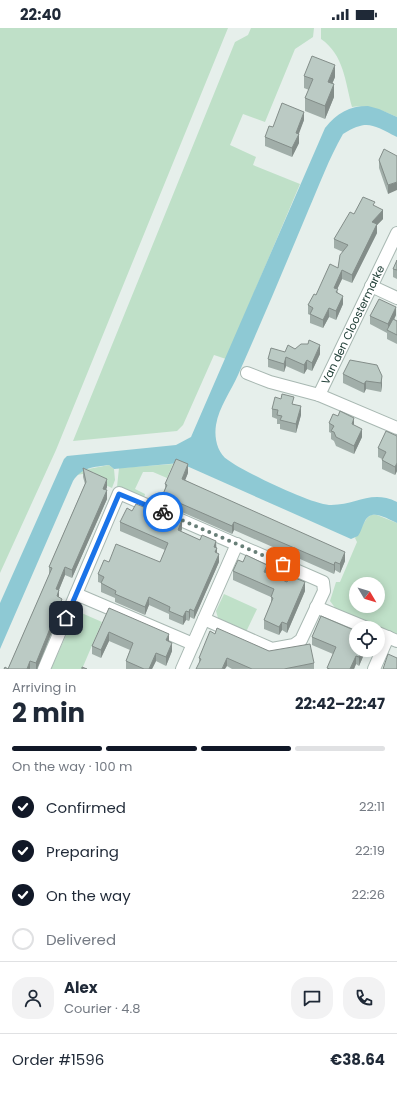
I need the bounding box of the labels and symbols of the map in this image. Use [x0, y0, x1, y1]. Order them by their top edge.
street label: Van den Cloostermarke [317, 262, 388, 387]
courier [143, 492, 183, 532]
pin [266, 547, 300, 581]
north arrow [349, 577, 385, 613]
pin [49, 601, 83, 635]

